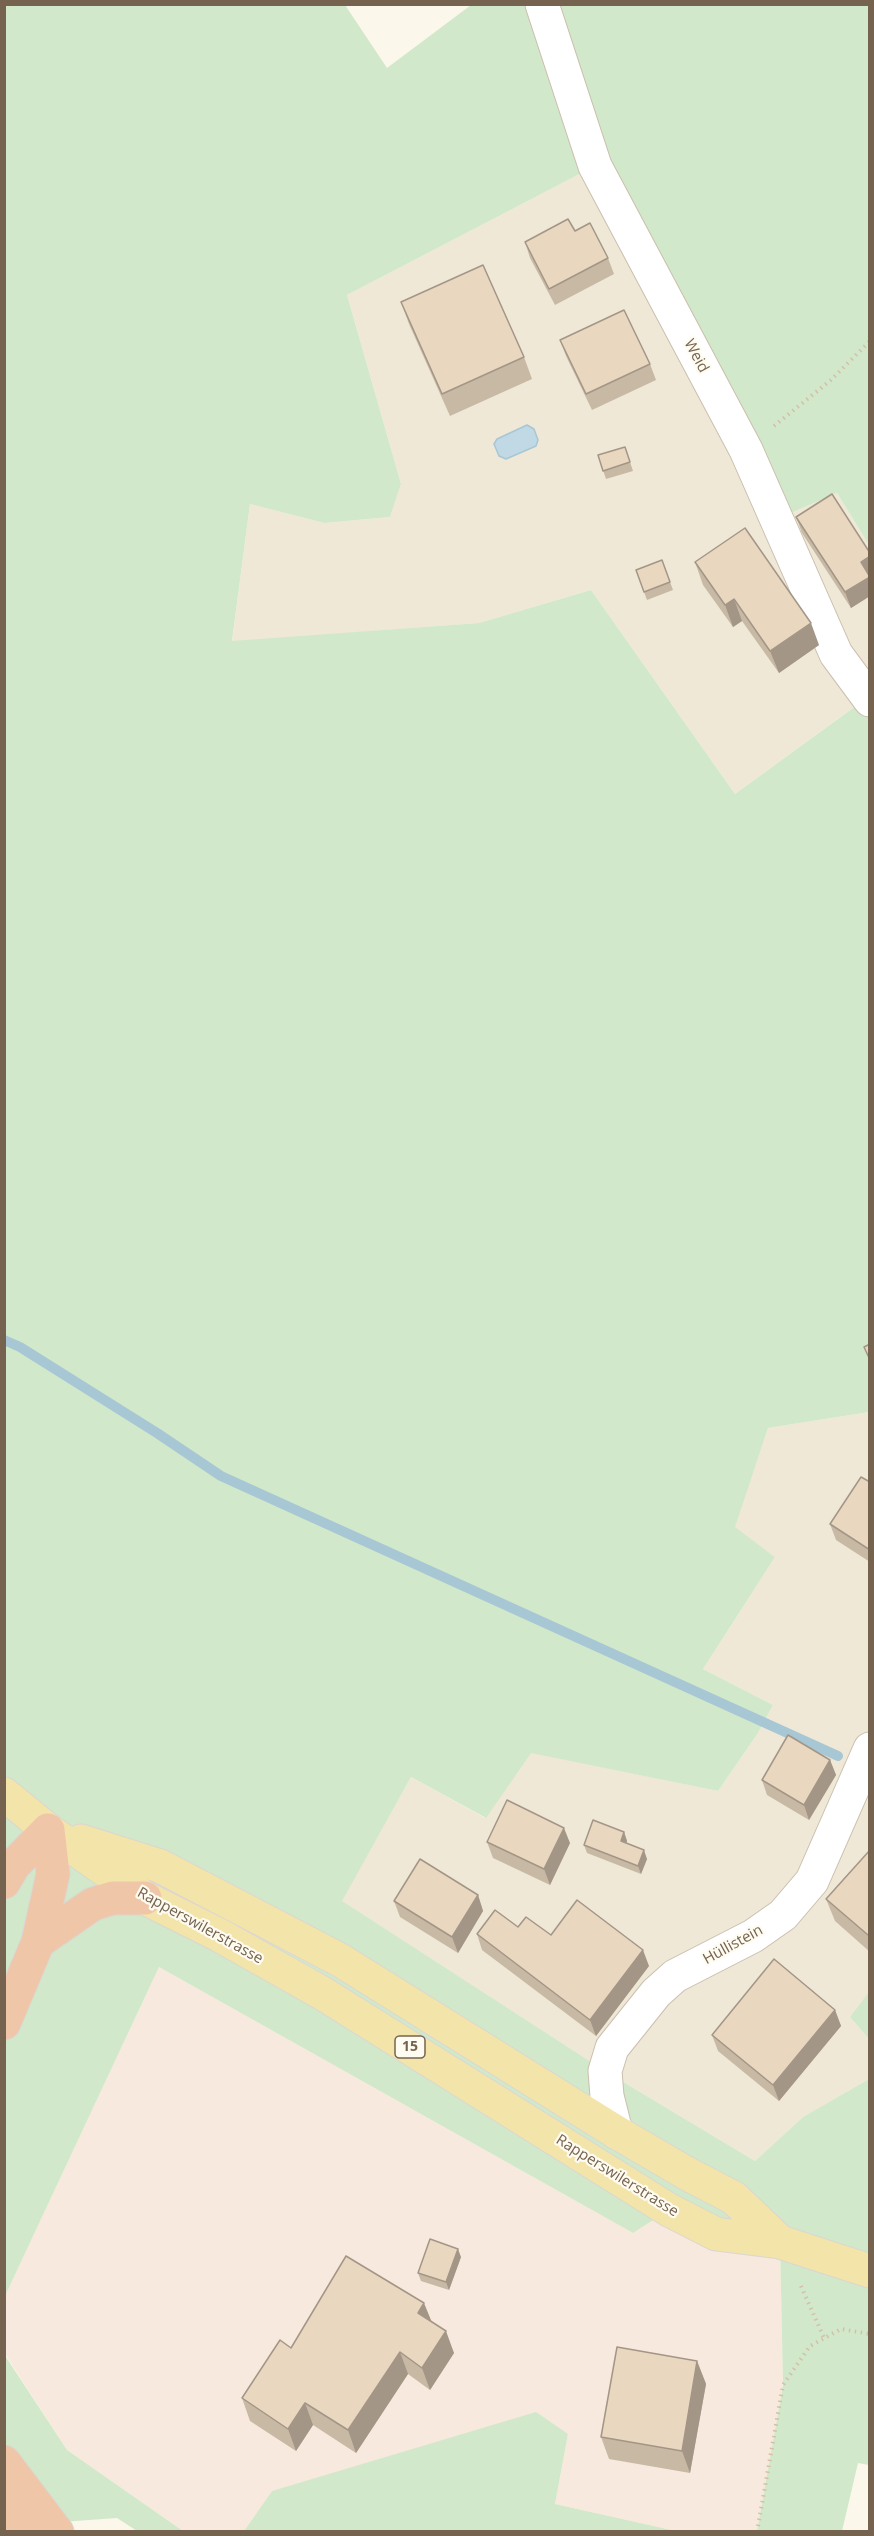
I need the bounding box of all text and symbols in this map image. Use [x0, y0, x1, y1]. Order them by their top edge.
street label: Weid [680, 336, 712, 376]
street label: Rapperswilerstrasse [134, 1884, 266, 1968]
street label: Hüllistein [700, 1921, 766, 1969]
road number: 15 [395, 2036, 425, 2058]
street label: Rapperswilerstrasse [552, 2131, 682, 2221]

